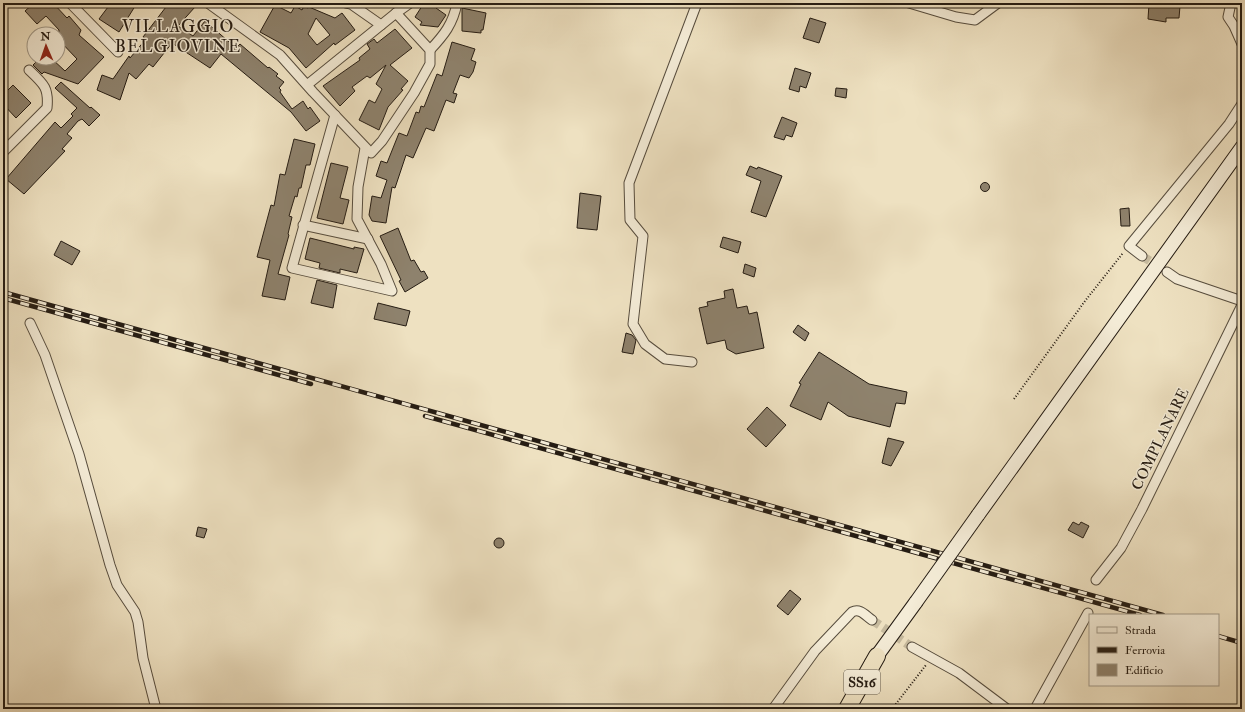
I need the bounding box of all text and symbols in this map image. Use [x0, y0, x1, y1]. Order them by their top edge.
district label: VILLAGGIO BELGIOVINE [115, 16, 241, 57]
north arrow [26, 26, 66, 66]
text: N [40, 30, 52, 43]
street label: COMPLANARE [1128, 385, 1193, 493]
legend [1089, 614, 1219, 686]
text: Strada [1125, 623, 1157, 638]
text: Ferrovia [1125, 643, 1166, 658]
text: Edificio [1125, 663, 1163, 678]
road number: SS16 [844, 670, 880, 694]

